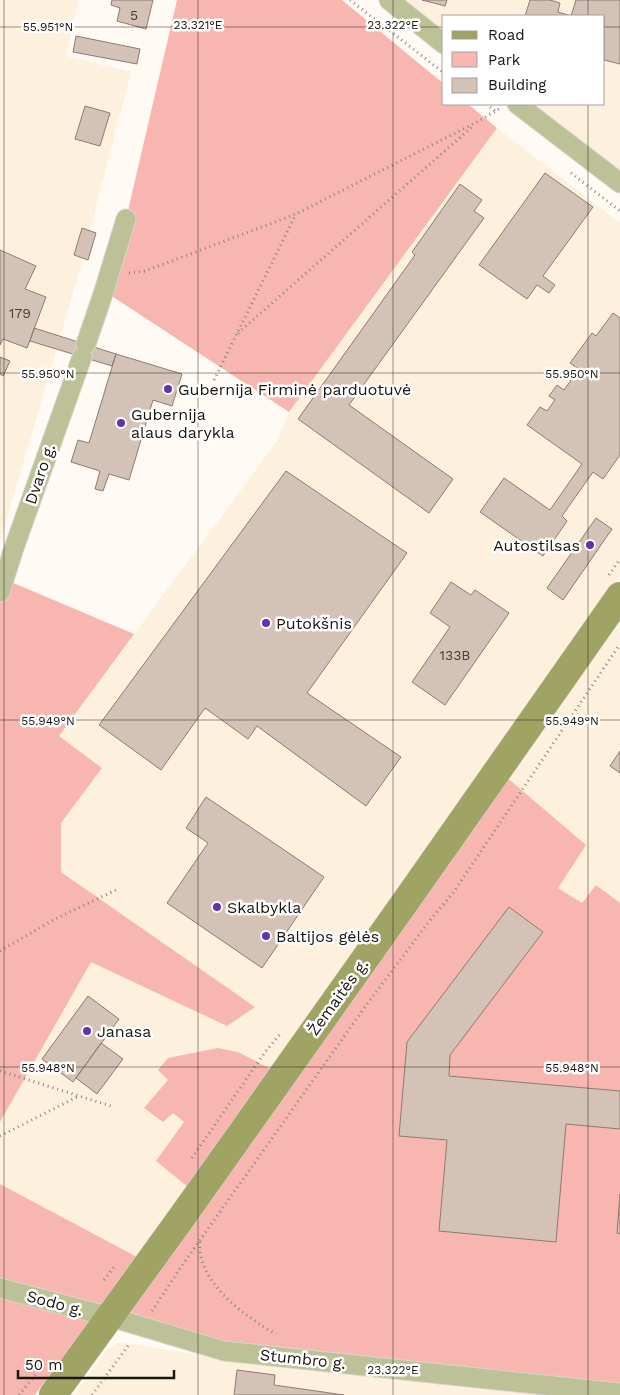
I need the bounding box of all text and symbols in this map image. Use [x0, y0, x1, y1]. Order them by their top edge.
house number: 5 [130, 7, 138, 23]
legend [442, 15, 605, 105]
text: 23.321°E [173, 18, 223, 32]
text: 23.322°E [367, 18, 419, 32]
text: 55.951°N [23, 20, 73, 34]
text: Road [488, 26, 525, 44]
text: Park [488, 51, 521, 69]
text: Building [488, 76, 546, 94]
house number: 179 [9, 305, 31, 321]
text: 55.950°N [21, 367, 75, 381]
text: 55.950°N [545, 367, 599, 381]
place label: Gubernija Firminė parduotuvė [178, 380, 411, 399]
marker: Gubernija Firminė parduotuvė [162, 383, 174, 395]
place label: Gubernija alaus darykla [131, 405, 235, 442]
marker: Gubernija alaus darykla [115, 417, 127, 429]
street label: Dvaro g. [21, 441, 59, 507]
place label: Autostilsas [493, 536, 580, 555]
marker: Autostilsas [584, 539, 596, 551]
place label: Putokšnis [276, 614, 352, 633]
marker: Putokšnis [260, 617, 272, 629]
house number: 133B [440, 647, 470, 663]
text: 55.949°N [21, 714, 75, 728]
text: 55.949°N [545, 714, 599, 728]
place label: Skalbykla [227, 898, 301, 917]
marker: Skalbykla [211, 901, 223, 913]
place label: Baltijos gėlės [276, 927, 379, 946]
marker: Baltijos gėlės [260, 930, 272, 942]
street label: Žemaitės g. [304, 955, 372, 1039]
place label: Janasa [97, 1022, 151, 1041]
marker: Janasa [81, 1025, 93, 1037]
text: 55.948°N [21, 1061, 75, 1075]
text: 55.948°N [545, 1061, 599, 1075]
street label: Sodo g. [25, 1286, 85, 1320]
street label: Stumbro g. [259, 1345, 347, 1373]
scale bar [18, 1348, 174, 1380]
text: 50 m [25, 1356, 62, 1374]
text: 23.322°E [367, 1363, 419, 1377]

